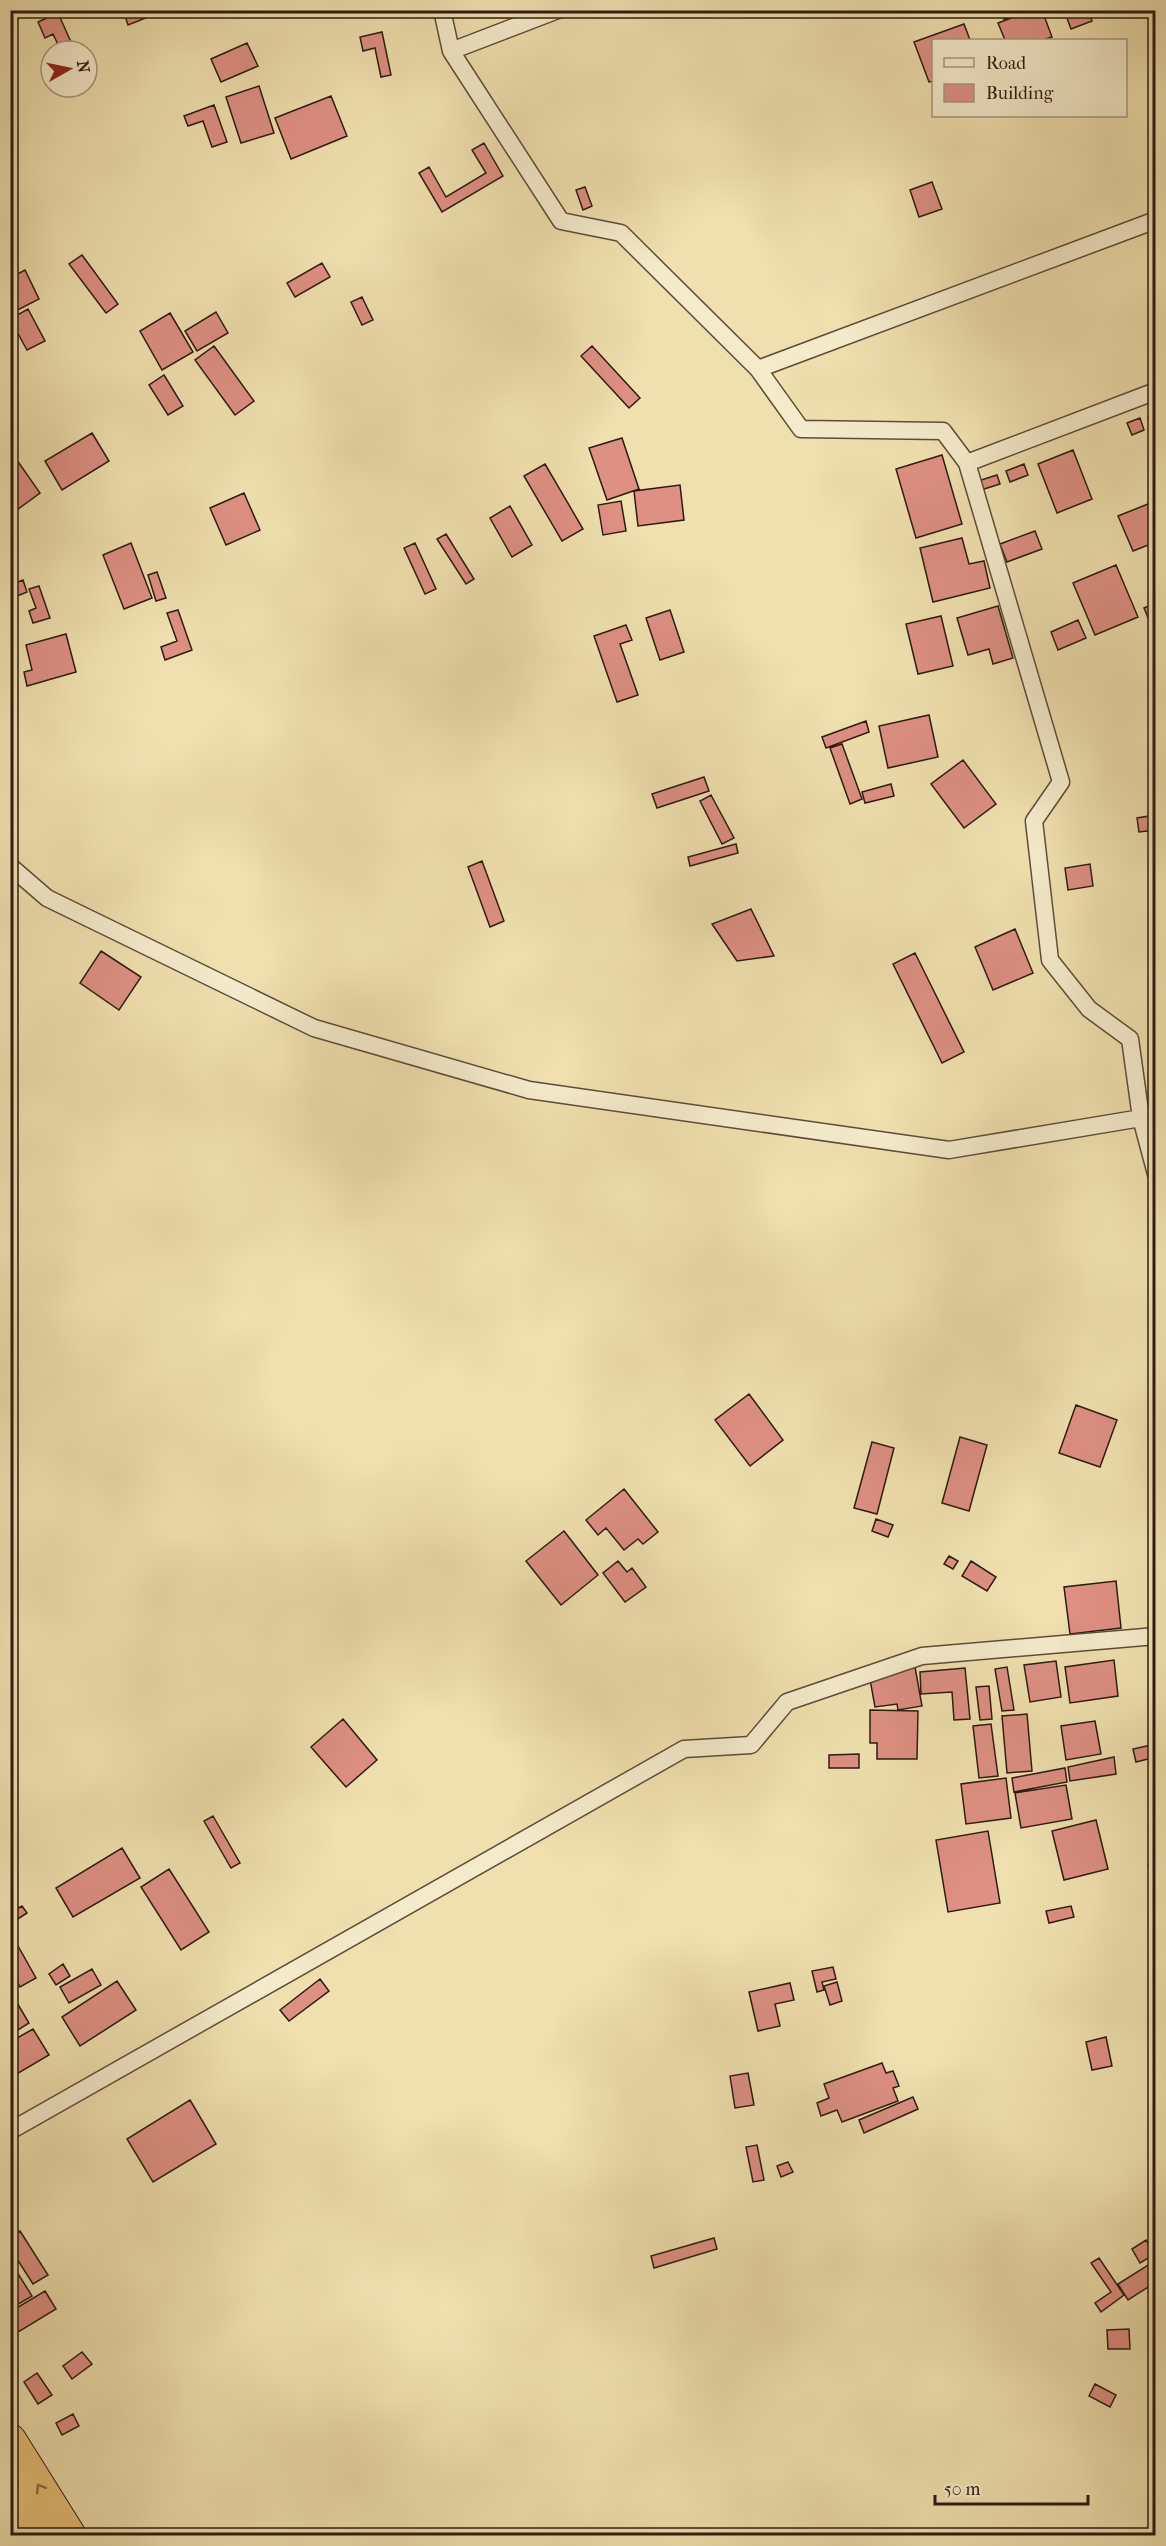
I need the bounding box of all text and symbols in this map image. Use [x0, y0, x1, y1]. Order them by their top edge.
north arrow [39, 39, 99, 99]
legend [932, 39, 1127, 117]
text: Road [986, 53, 1026, 74]
text: N [73, 59, 94, 75]
text: Building [986, 83, 1054, 104]
scale bar [935, 2468, 1088, 2506]
text: 50 m [944, 2479, 981, 2500]
one-way arrow [37, 2483, 48, 2494]

